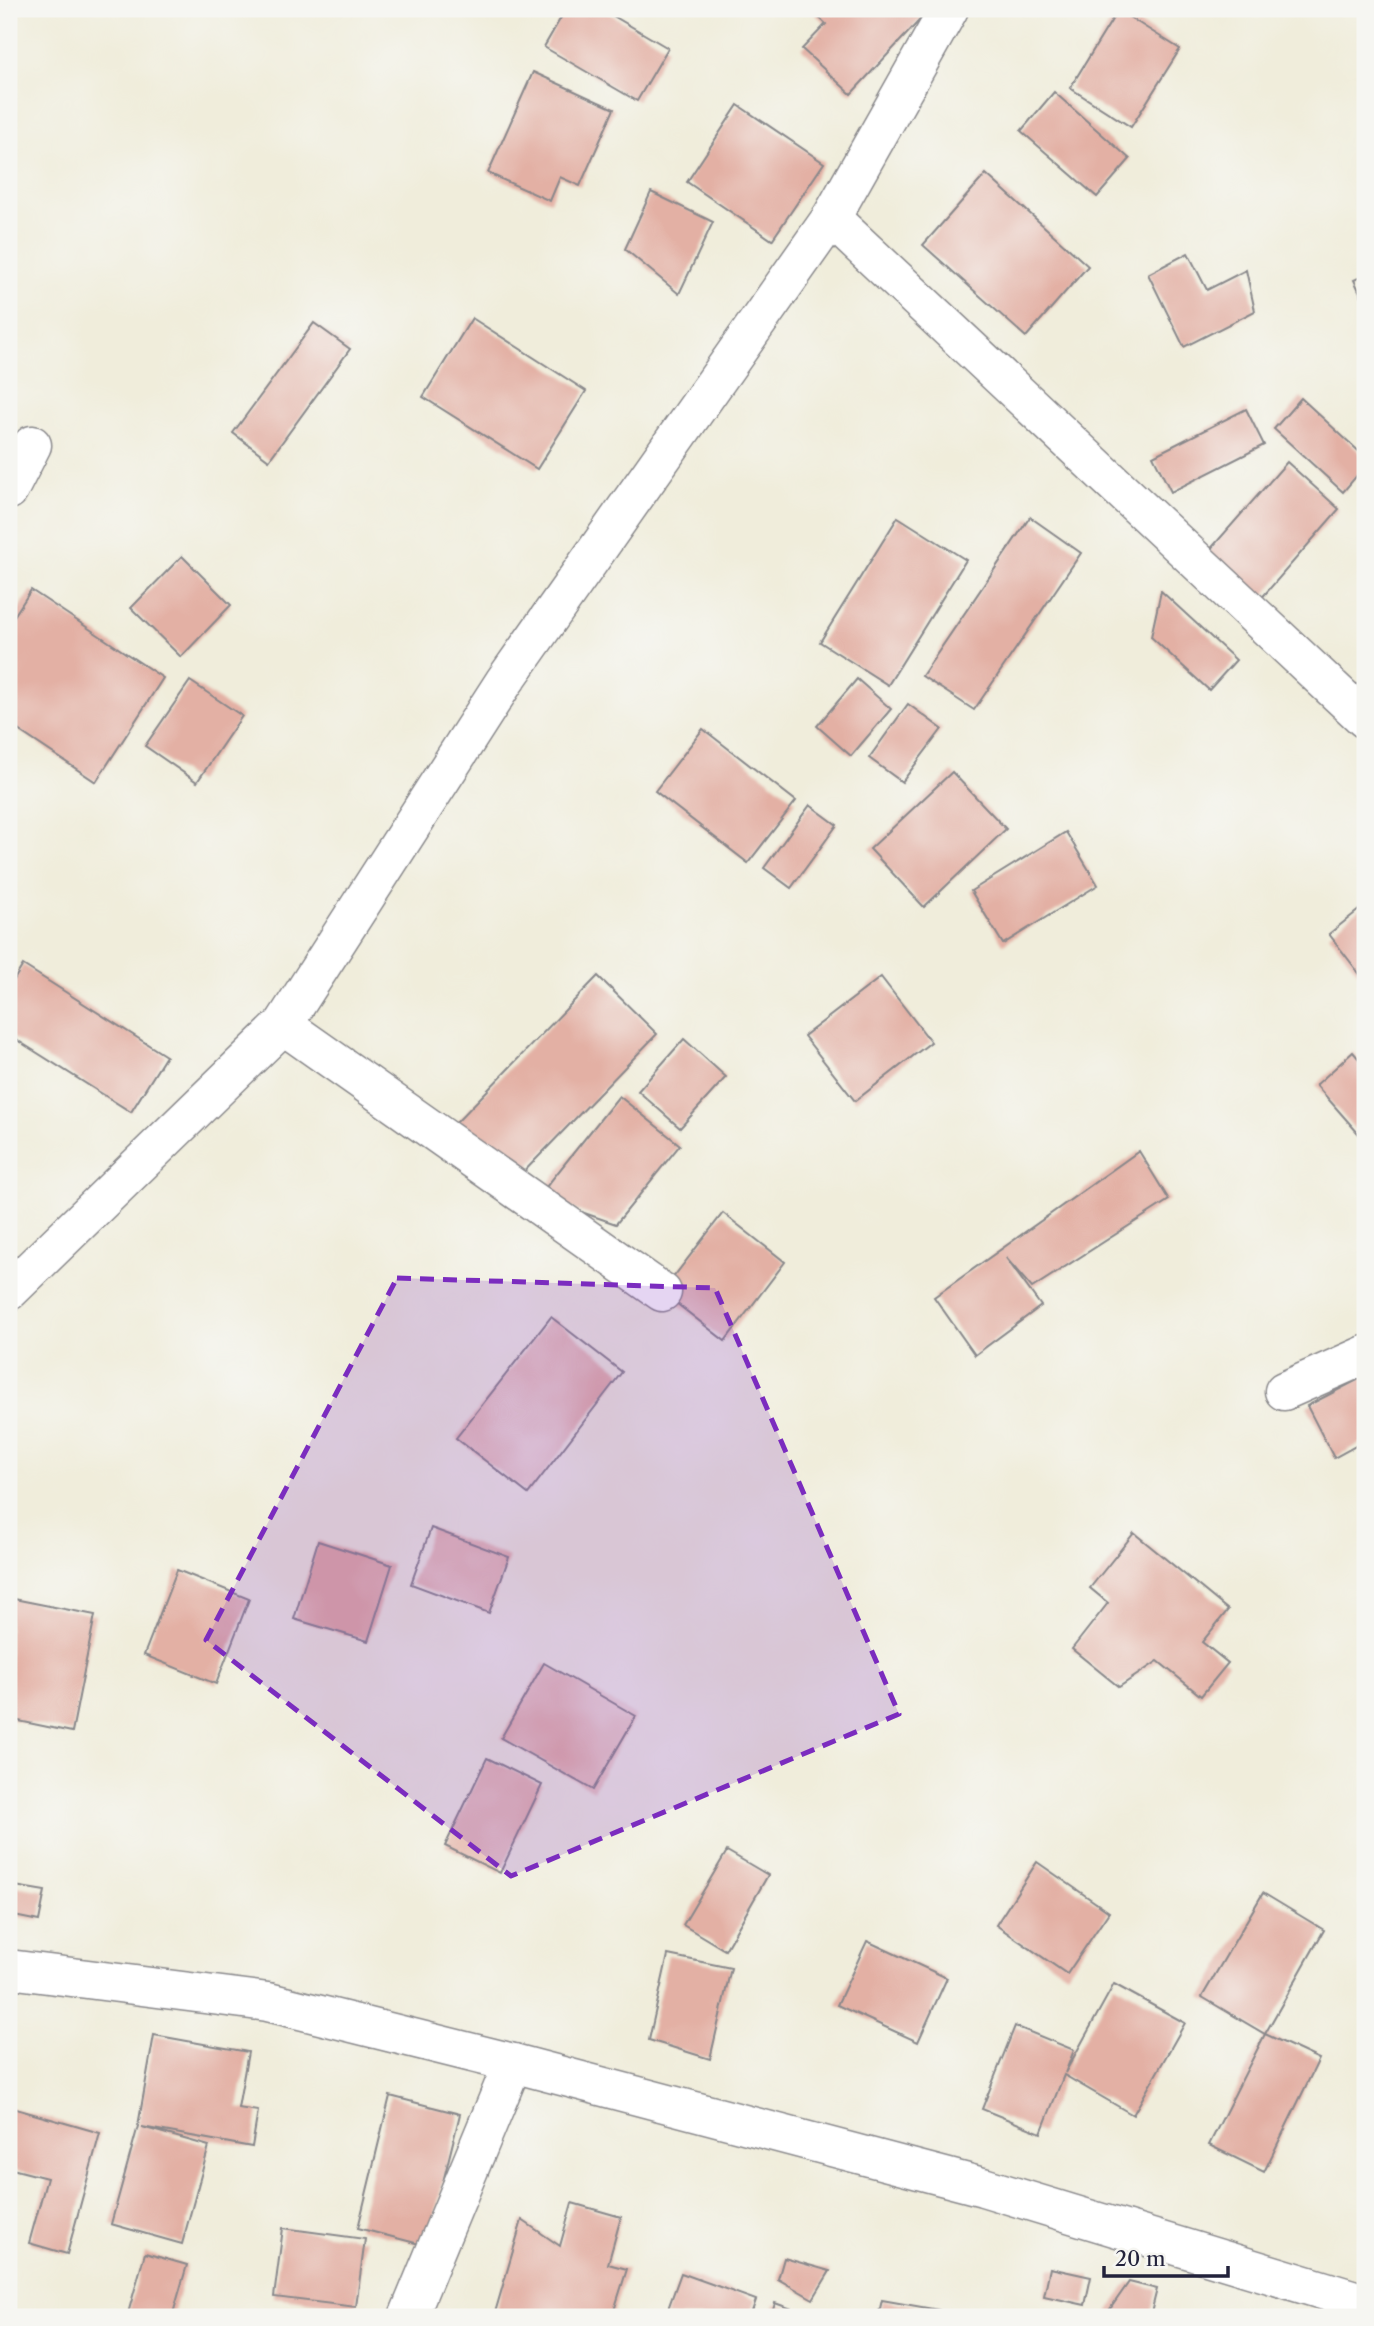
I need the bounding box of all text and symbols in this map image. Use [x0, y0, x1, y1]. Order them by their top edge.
scale bar [1104, 2235, 1229, 2279]
text: 20 m [1115, 2246, 1166, 2271]

